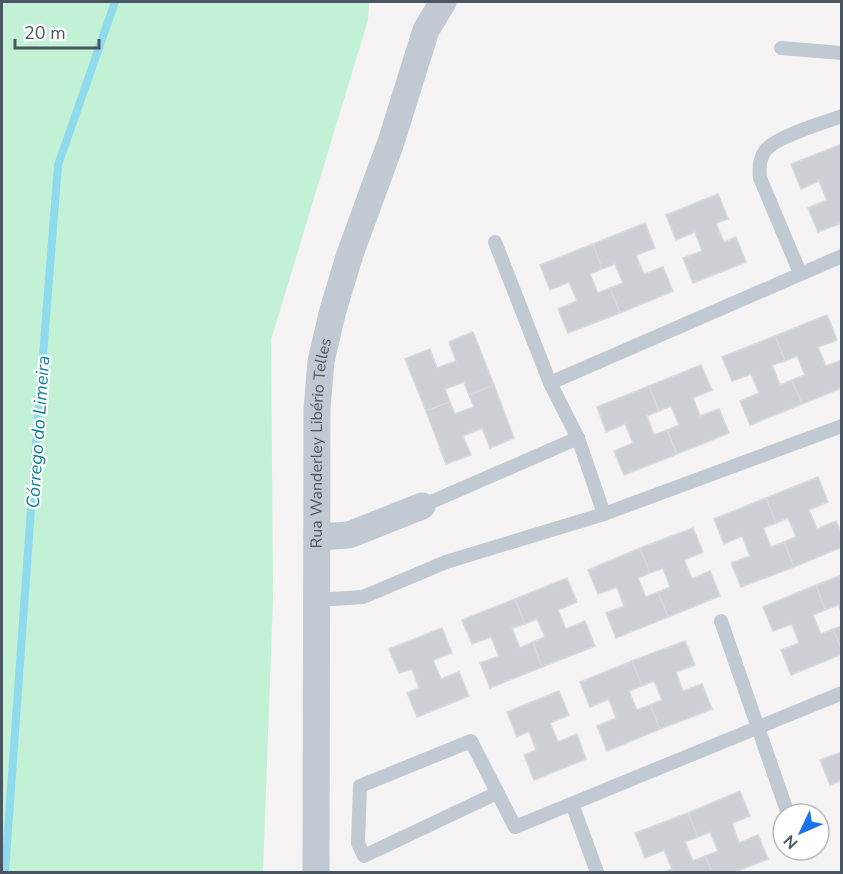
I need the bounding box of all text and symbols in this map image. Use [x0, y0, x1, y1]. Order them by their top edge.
scale bar [15, 12, 99, 50]
text: 20 m [24, 21, 66, 45]
street label: Rua Wanderley Libério Telles [306, 336, 337, 548]
water label: Córrego do Limeira [21, 355, 55, 509]
north arrow [771, 802, 831, 862]
text: N [779, 830, 803, 854]

